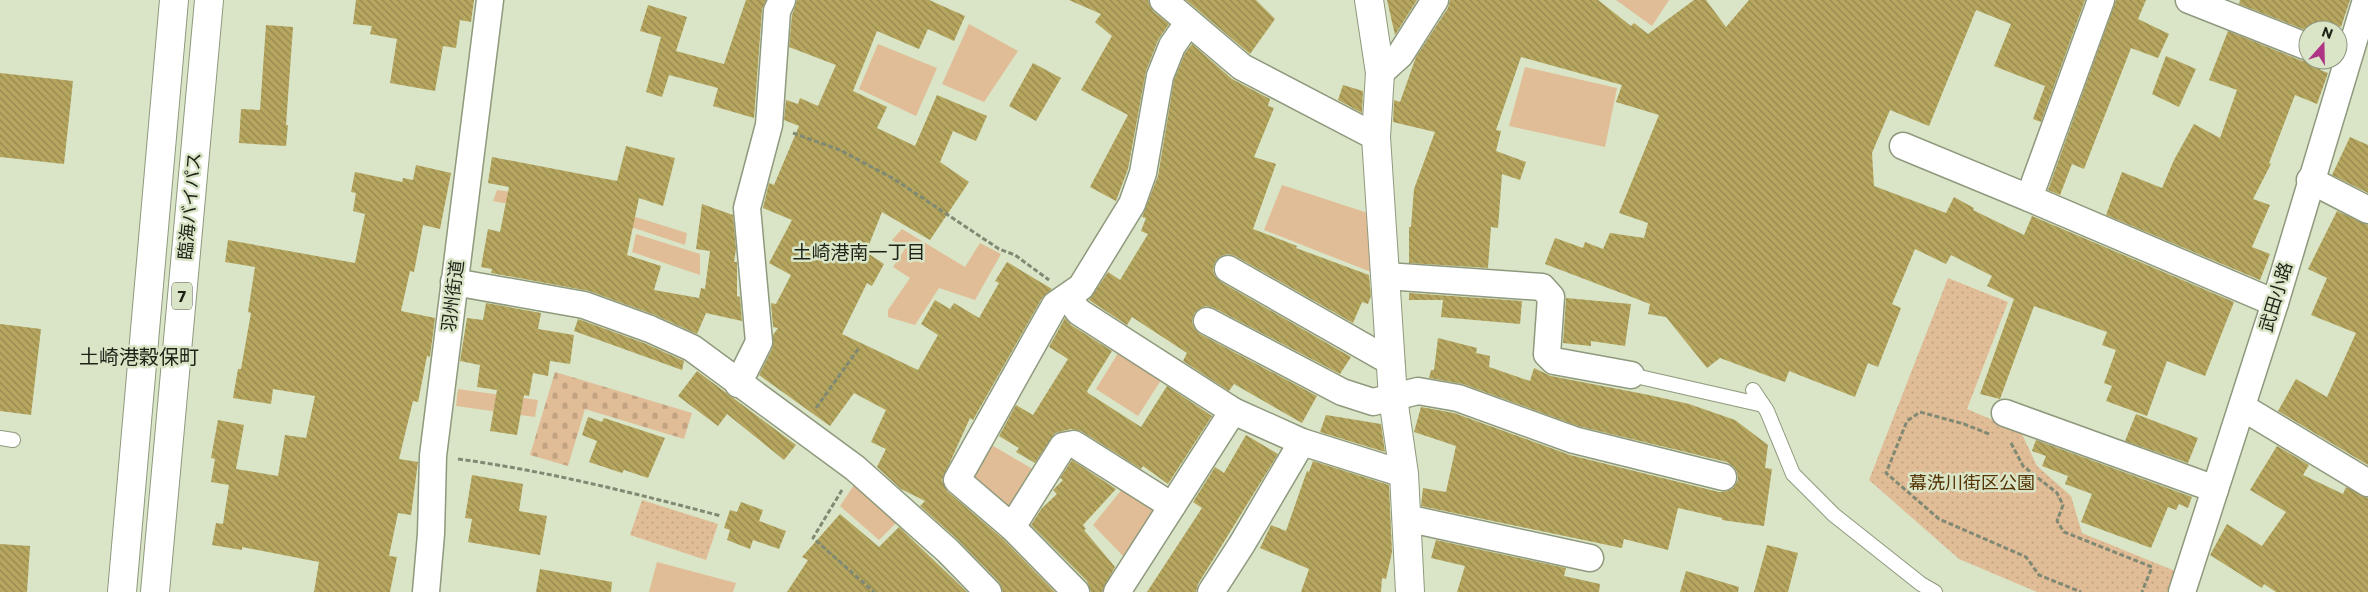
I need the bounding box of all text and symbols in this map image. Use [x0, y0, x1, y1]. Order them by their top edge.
north arrow [2298, 20, 2348, 70]
text: N [2320, 23, 2335, 42]
street label: 臨海バイパス [173, 151, 205, 260]
district label: 土崎港南一丁目 [792, 240, 926, 263]
street label: 羽州街道 [437, 259, 467, 333]
street label: 武田小路 [2254, 259, 2296, 334]
road number: 7 [172, 282, 192, 310]
district label: 土崎港穀保町 [79, 344, 199, 368]
park label: 幕洗川街区公園 [1909, 471, 2035, 493]

